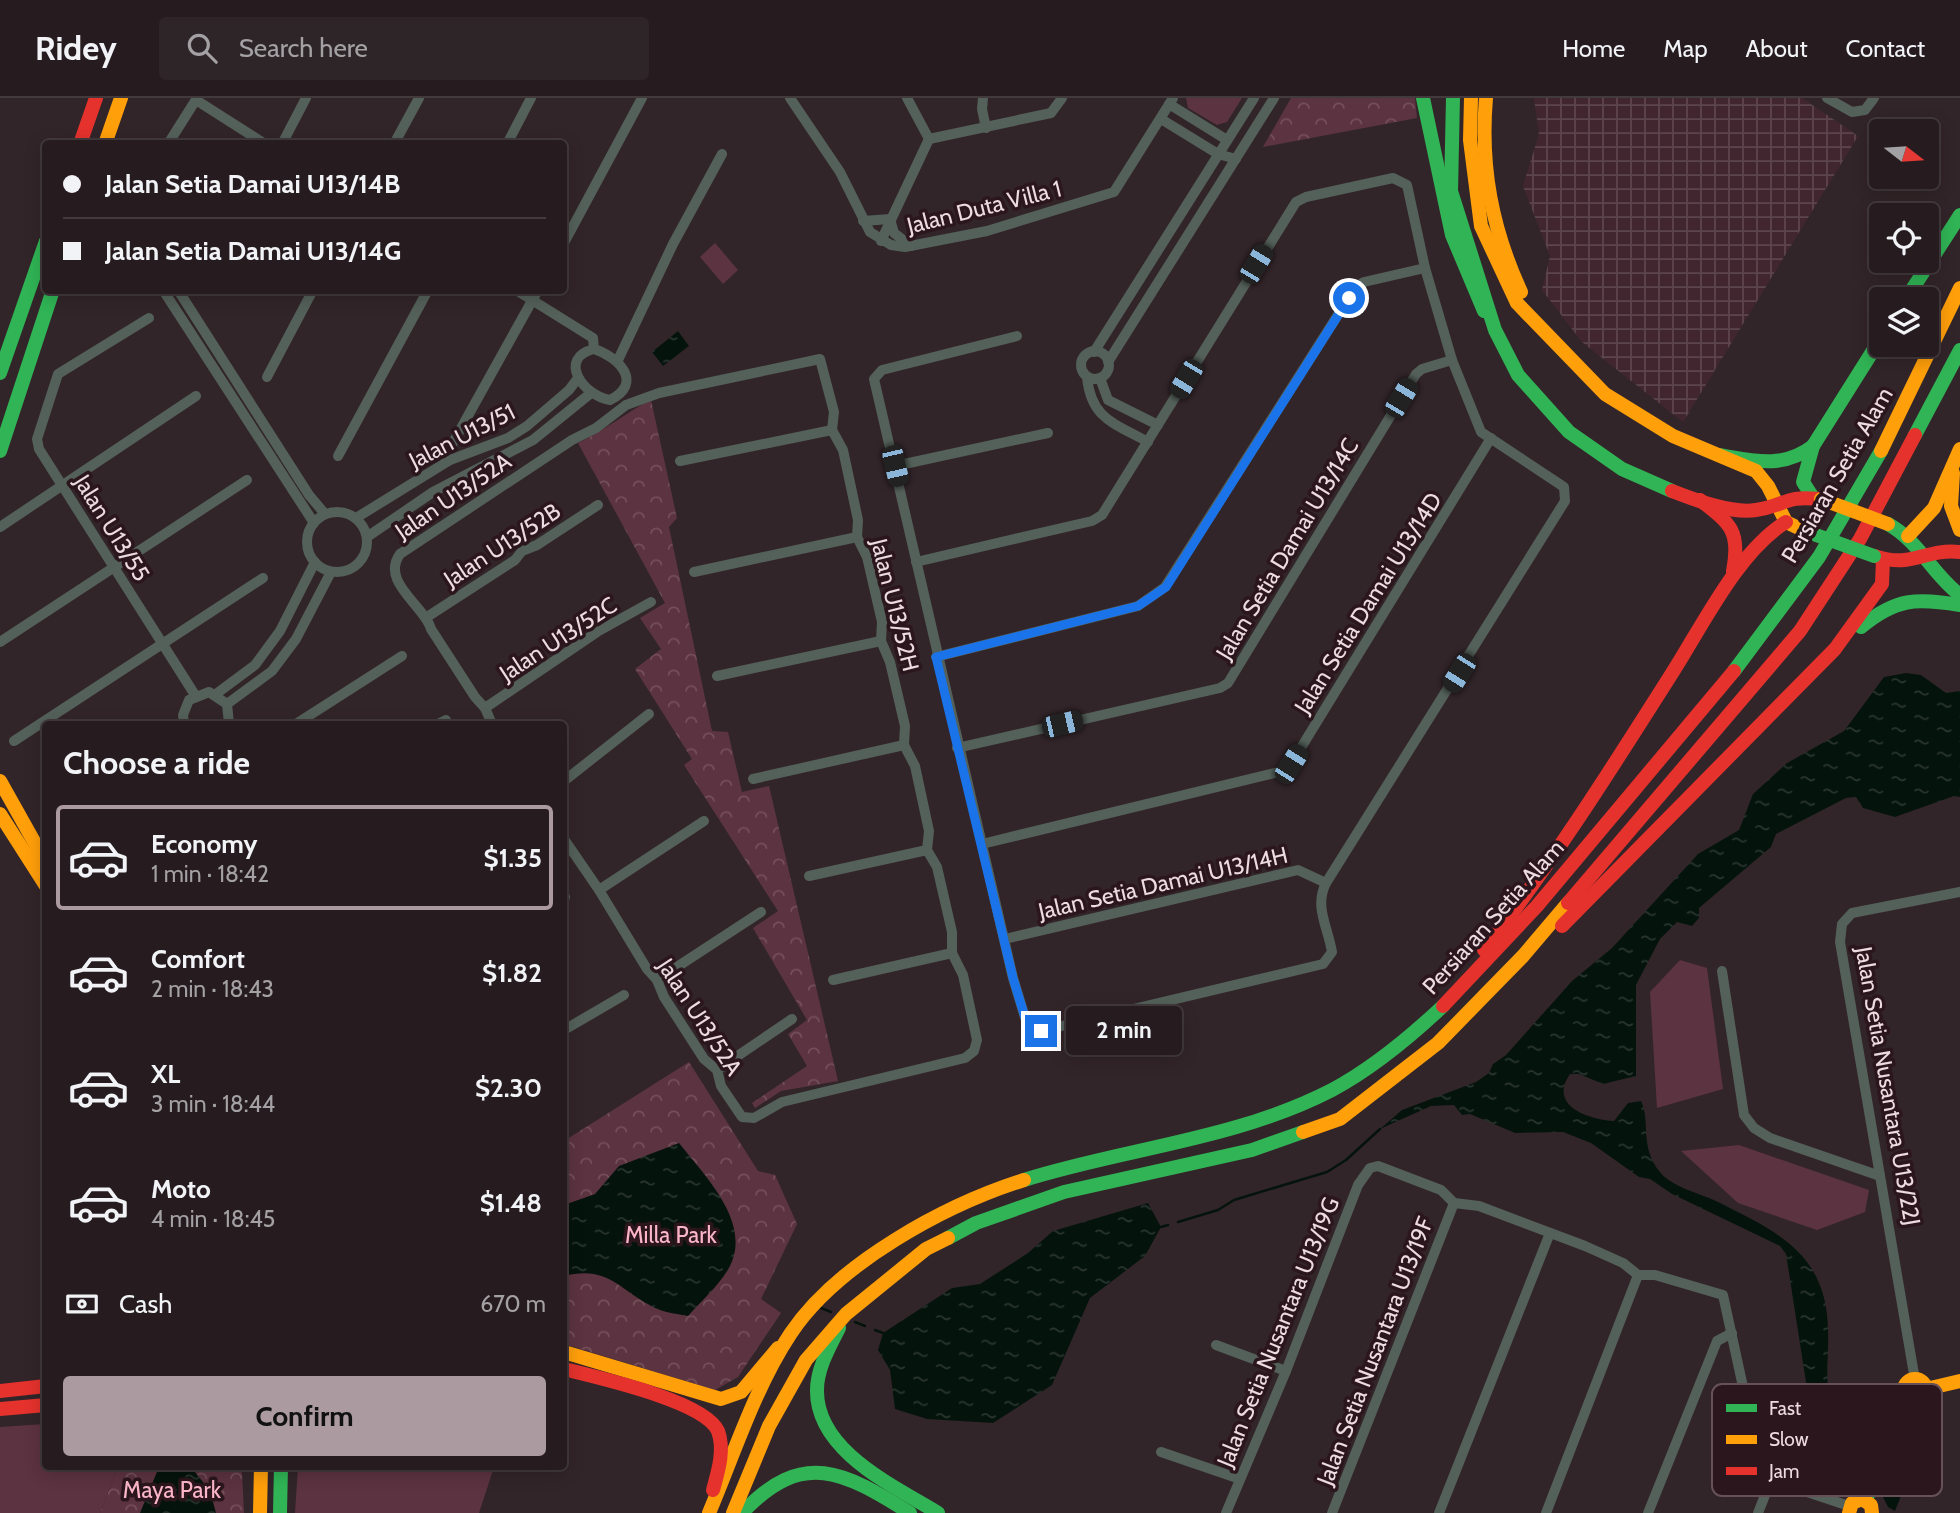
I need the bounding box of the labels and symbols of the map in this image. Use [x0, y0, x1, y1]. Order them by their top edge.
north arrow [1869, 119, 1939, 189]
street label: Jalan Duta Villa 1 [903, 174, 1064, 240]
car [1237, 241, 1276, 287]
route start [1333, 282, 1365, 314]
car [1167, 356, 1206, 402]
car [1382, 375, 1421, 421]
street label: Persiaran Setia Alam [1775, 382, 1899, 568]
street label: Jalan U13/51 [403, 397, 520, 475]
street label: Jalan Setia Damai U13/14C [1209, 433, 1364, 666]
car [881, 443, 910, 489]
street label: Jalan U13/52A [389, 447, 516, 546]
street label: Jalan U13/55 [68, 469, 156, 586]
street label: Jalan Setia Damai U13/14D [1288, 487, 1448, 720]
street label: Jalan U13/52B [438, 497, 566, 594]
street label: Jalan U13/52H [865, 535, 925, 674]
street label: Jalan U13/52C [493, 591, 622, 688]
car [1439, 650, 1480, 696]
car [1040, 709, 1085, 739]
car [1271, 741, 1312, 787]
street label: Persiaran Setia Alam [1416, 834, 1570, 1000]
street label: Jalan Setia Damai U13/14H [1035, 841, 1290, 926]
street label: Jalan Setia Nusantara U13/22J [1850, 943, 1926, 1228]
street label: Jalan U13/52A [651, 952, 748, 1081]
callout: 2 min [1066, 1006, 1181, 1056]
route end [1025, 1015, 1057, 1047]
street label: Jalan Setia Nusantara U13/19G [1211, 1193, 1345, 1472]
street label: Jalan Setia Nusantara U13/19F [1310, 1213, 1439, 1490]
park label: Milla Park [625, 1221, 718, 1249]
legend [1712, 1384, 1942, 1496]
text: Fast [1769, 1397, 1802, 1420]
text: Slow [1769, 1428, 1809, 1451]
text: Jam [1768, 1460, 1799, 1483]
park label: Maya Park [123, 1476, 222, 1504]

